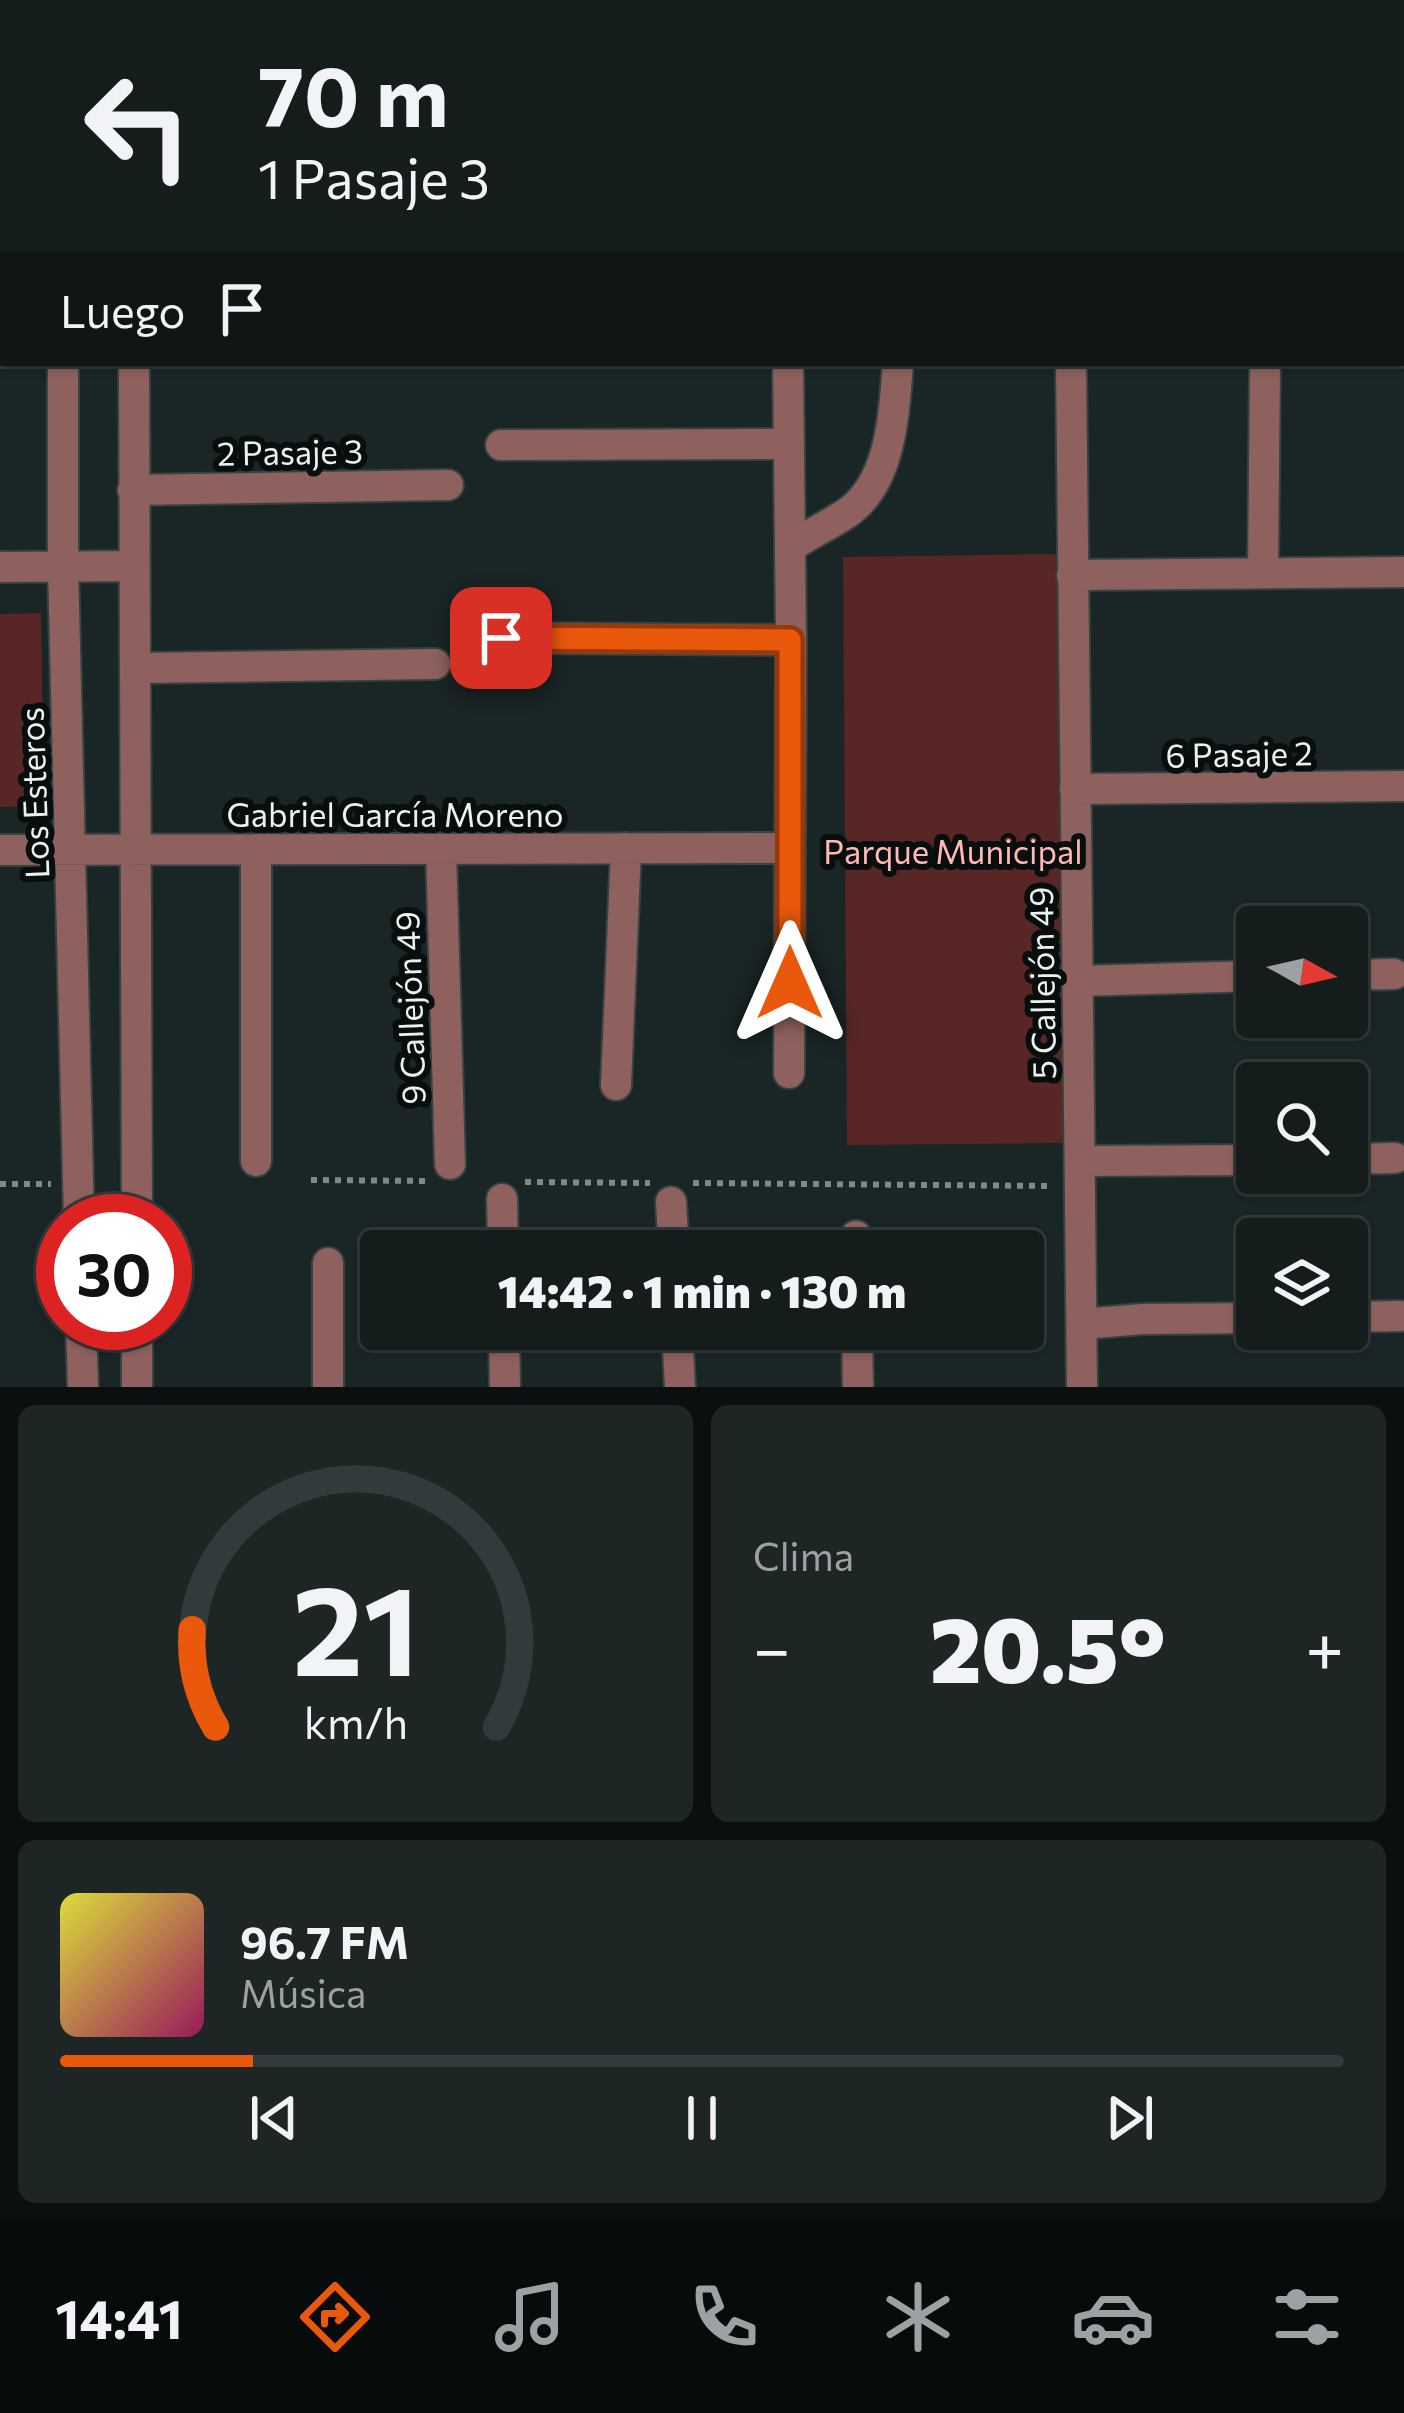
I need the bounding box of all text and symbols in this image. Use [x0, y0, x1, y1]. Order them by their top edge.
text: 70 m [258, 42, 449, 144]
icon: left [60, 48, 216, 204]
text: 1 Pasaje 3 [258, 144, 490, 210]
icon: arrive [209, 276, 275, 342]
text: Luego [60, 282, 185, 337]
street label: 2 Pasaje 3 [217, 429, 363, 473]
pin [450, 587, 552, 689]
icon: arrive [468, 605, 534, 671]
street label: Los Esteros [10, 706, 56, 880]
street label: 6 Pasaje 2 [1165, 731, 1313, 775]
street label: Gabriel García Moreno [226, 793, 564, 834]
park label: Parque Municipal [823, 830, 1083, 871]
street label: 5 Callejón 49 [1019, 886, 1063, 1080]
north arrow [1236, 906, 1368, 1038]
map controls [1236, 906, 1368, 1350]
street label: 9 Callejón 49 [385, 911, 433, 1105]
position arrow [727, 920, 853, 1046]
button: search [1236, 1062, 1368, 1194]
speed limit sign: 30 [36, 1194, 192, 1350]
button: layers [1236, 1218, 1368, 1350]
text: 14:42 · 1 min · 130 m [498, 1262, 906, 1317]
text: Clima [753, 1531, 854, 1579]
text: 21 [292, 1549, 419, 1702]
text: 20.5° [930, 1591, 1166, 1702]
text: − [753, 1606, 791, 1687]
text: + [1305, 1606, 1344, 1687]
text: km/h [303, 1694, 408, 1747]
text: 96.7 FM [240, 1913, 409, 1968]
text: Música [240, 1968, 366, 2016]
icon: previous [241, 2085, 307, 2151]
icon: pause [669, 2085, 735, 2151]
icon: next [1097, 2085, 1163, 2151]
icon: directions [293, 2275, 377, 2359]
icon: music [488, 2275, 572, 2359]
icon: phone [682, 2275, 766, 2359]
icon: climate [876, 2275, 960, 2359]
icon: car [1071, 2275, 1155, 2359]
icon: filters [1265, 2275, 1349, 2359]
text: 14:41 [55, 2284, 183, 2350]

